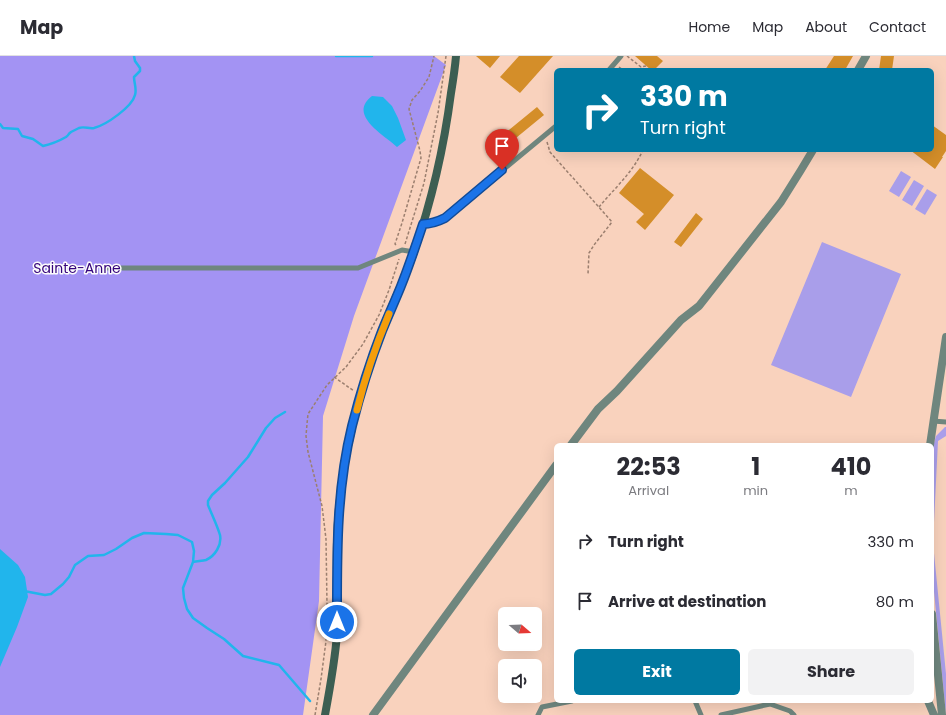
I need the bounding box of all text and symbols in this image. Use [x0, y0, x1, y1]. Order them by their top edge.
text: Map [20, 14, 63, 41]
text: Home [688, 17, 730, 37]
text: Map [752, 17, 783, 37]
text: About [805, 17, 847, 37]
text: Contact [869, 17, 926, 37]
text: 330 m [640, 77, 728, 116]
icon: right [574, 84, 626, 136]
text: Turn right [640, 115, 726, 140]
pin [485, 129, 519, 170]
icon: arrive [491, 135, 513, 157]
park label: Sainte-Anne [33, 258, 121, 278]
text: 22:53 [616, 450, 681, 483]
text: 1 [751, 450, 760, 483]
text: 410 [831, 450, 872, 483]
text: Arrival [628, 481, 669, 500]
text: min [743, 481, 768, 500]
text: m [844, 481, 858, 500]
icon: right [574, 530, 596, 552]
text: Turn right [608, 531, 684, 552]
text: 330 m [867, 531, 914, 552]
icon: arrive [574, 590, 596, 612]
text: Arrive at destination [608, 591, 766, 612]
text: 80 m [876, 591, 914, 612]
position arrow [316, 601, 358, 643]
north arrow [498, 607, 542, 651]
map controls [498, 607, 542, 703]
button: Exit [574, 649, 740, 695]
button: Share [748, 649, 914, 695]
button: sound [498, 659, 542, 703]

